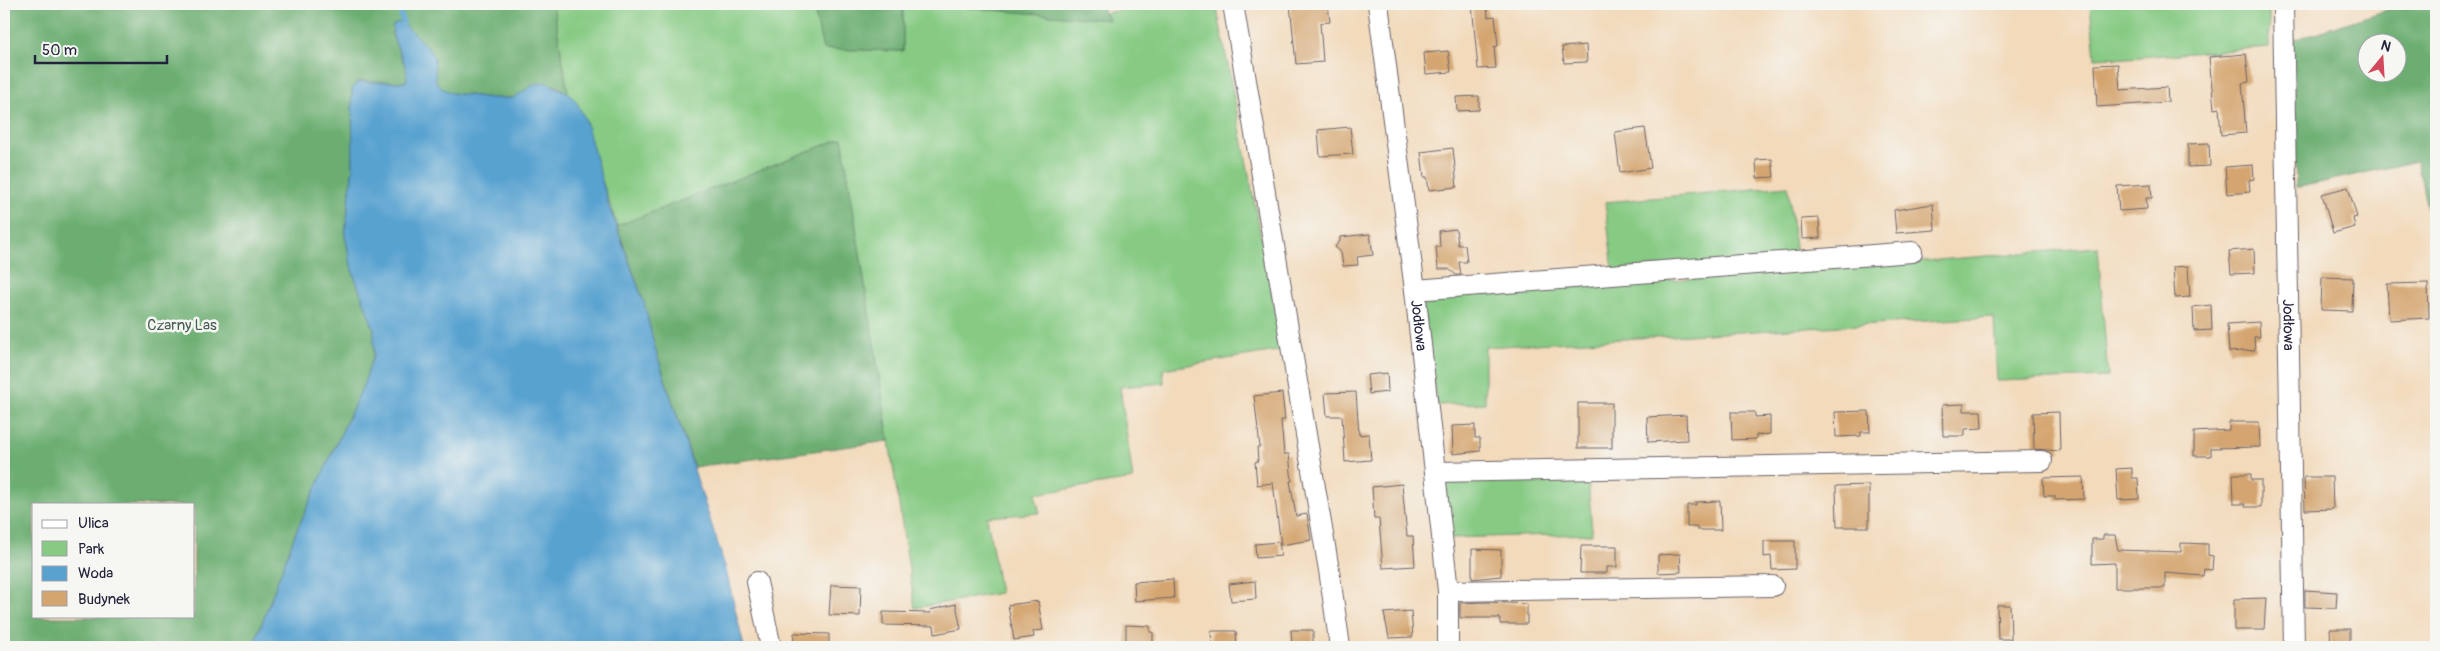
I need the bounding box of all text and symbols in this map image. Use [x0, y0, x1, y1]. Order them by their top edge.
scale bar [35, 32, 168, 64]
north arrow [2358, 32, 2408, 82]
text: N [2379, 37, 2393, 56]
text: 50 m [42, 41, 77, 60]
street label: Jodłowa [1407, 299, 1431, 352]
street label: Jodłowa [2279, 299, 2298, 351]
park label: Czarny Las [147, 316, 217, 335]
legend [32, 503, 195, 618]
text: Ulica [78, 514, 109, 533]
text: Park [78, 540, 105, 559]
text: Woda [78, 564, 113, 583]
text: Budynek [78, 590, 131, 609]

